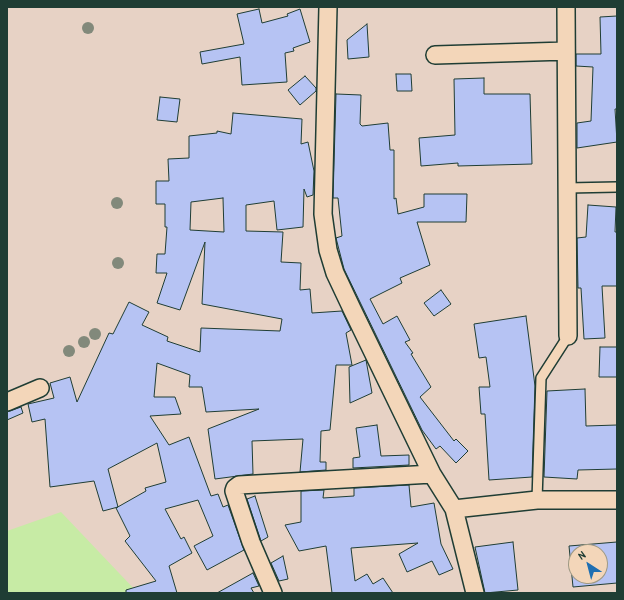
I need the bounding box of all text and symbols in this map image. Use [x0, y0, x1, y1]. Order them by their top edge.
north arrow [568, 544, 608, 584]
text: N [575, 548, 588, 562]

